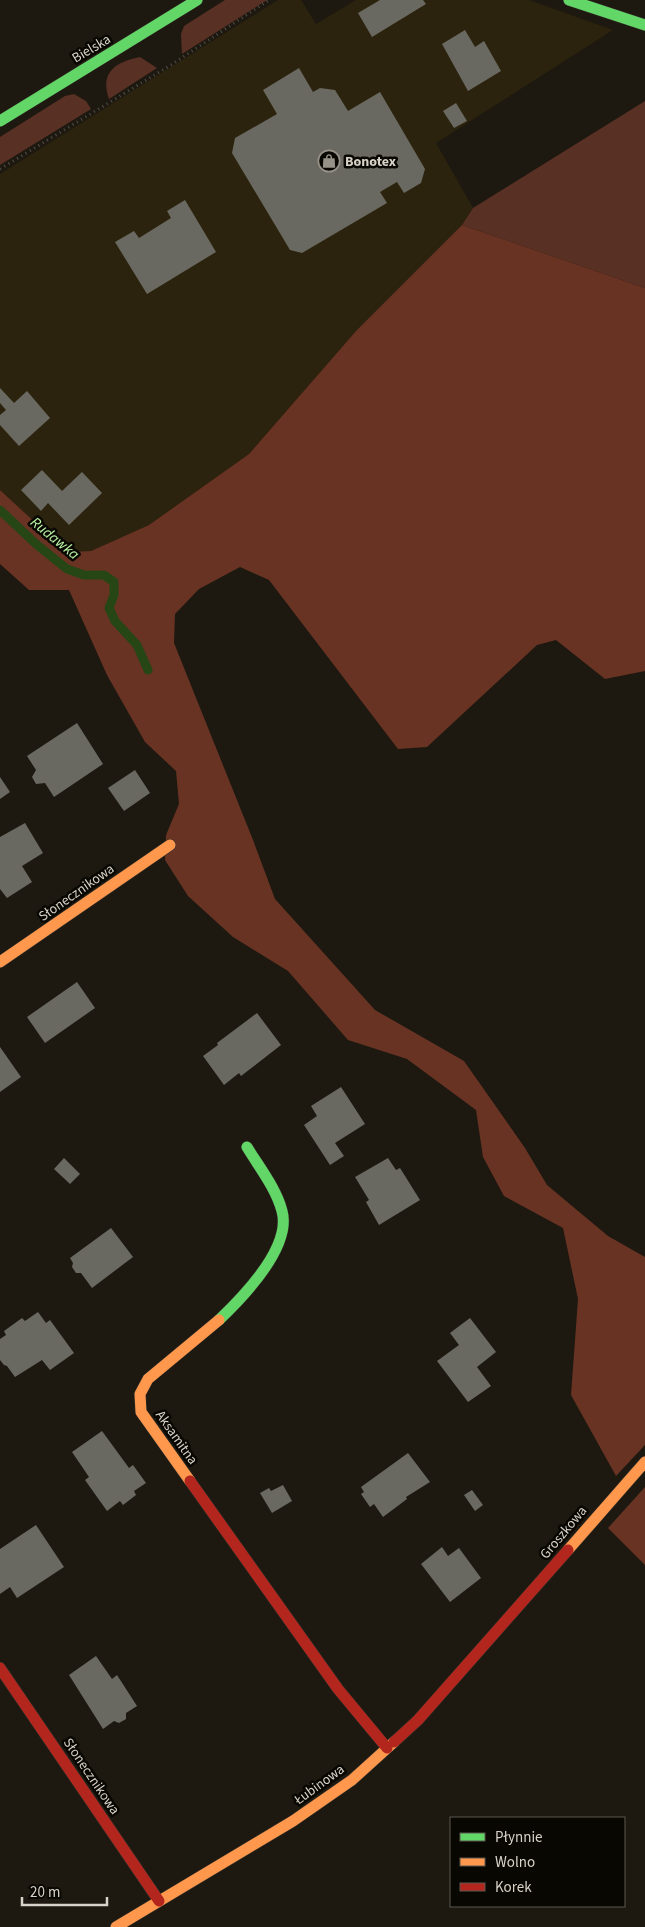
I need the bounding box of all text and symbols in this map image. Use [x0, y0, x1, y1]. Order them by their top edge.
street label: Bielska [68, 29, 115, 68]
shop icon: Bonotex [317, 149, 341, 173]
place label: Bonotex [345, 152, 396, 172]
water label: Rudawka [26, 512, 84, 565]
street label: Słonecznikowa [35, 859, 119, 926]
street label: Aksamitna [150, 1406, 202, 1469]
street label: Groszkowa [536, 1502, 592, 1564]
street label: Słonecznikowa [58, 1734, 124, 1819]
street label: Łubinowa [290, 1760, 349, 1810]
legend [450, 1817, 625, 1907]
text: Płynnie [495, 1827, 543, 1848]
text: Wolno [495, 1852, 535, 1873]
scale bar [22, 1874, 108, 1906]
text: Korek [495, 1877, 532, 1898]
text: 20 m [30, 1882, 60, 1903]

